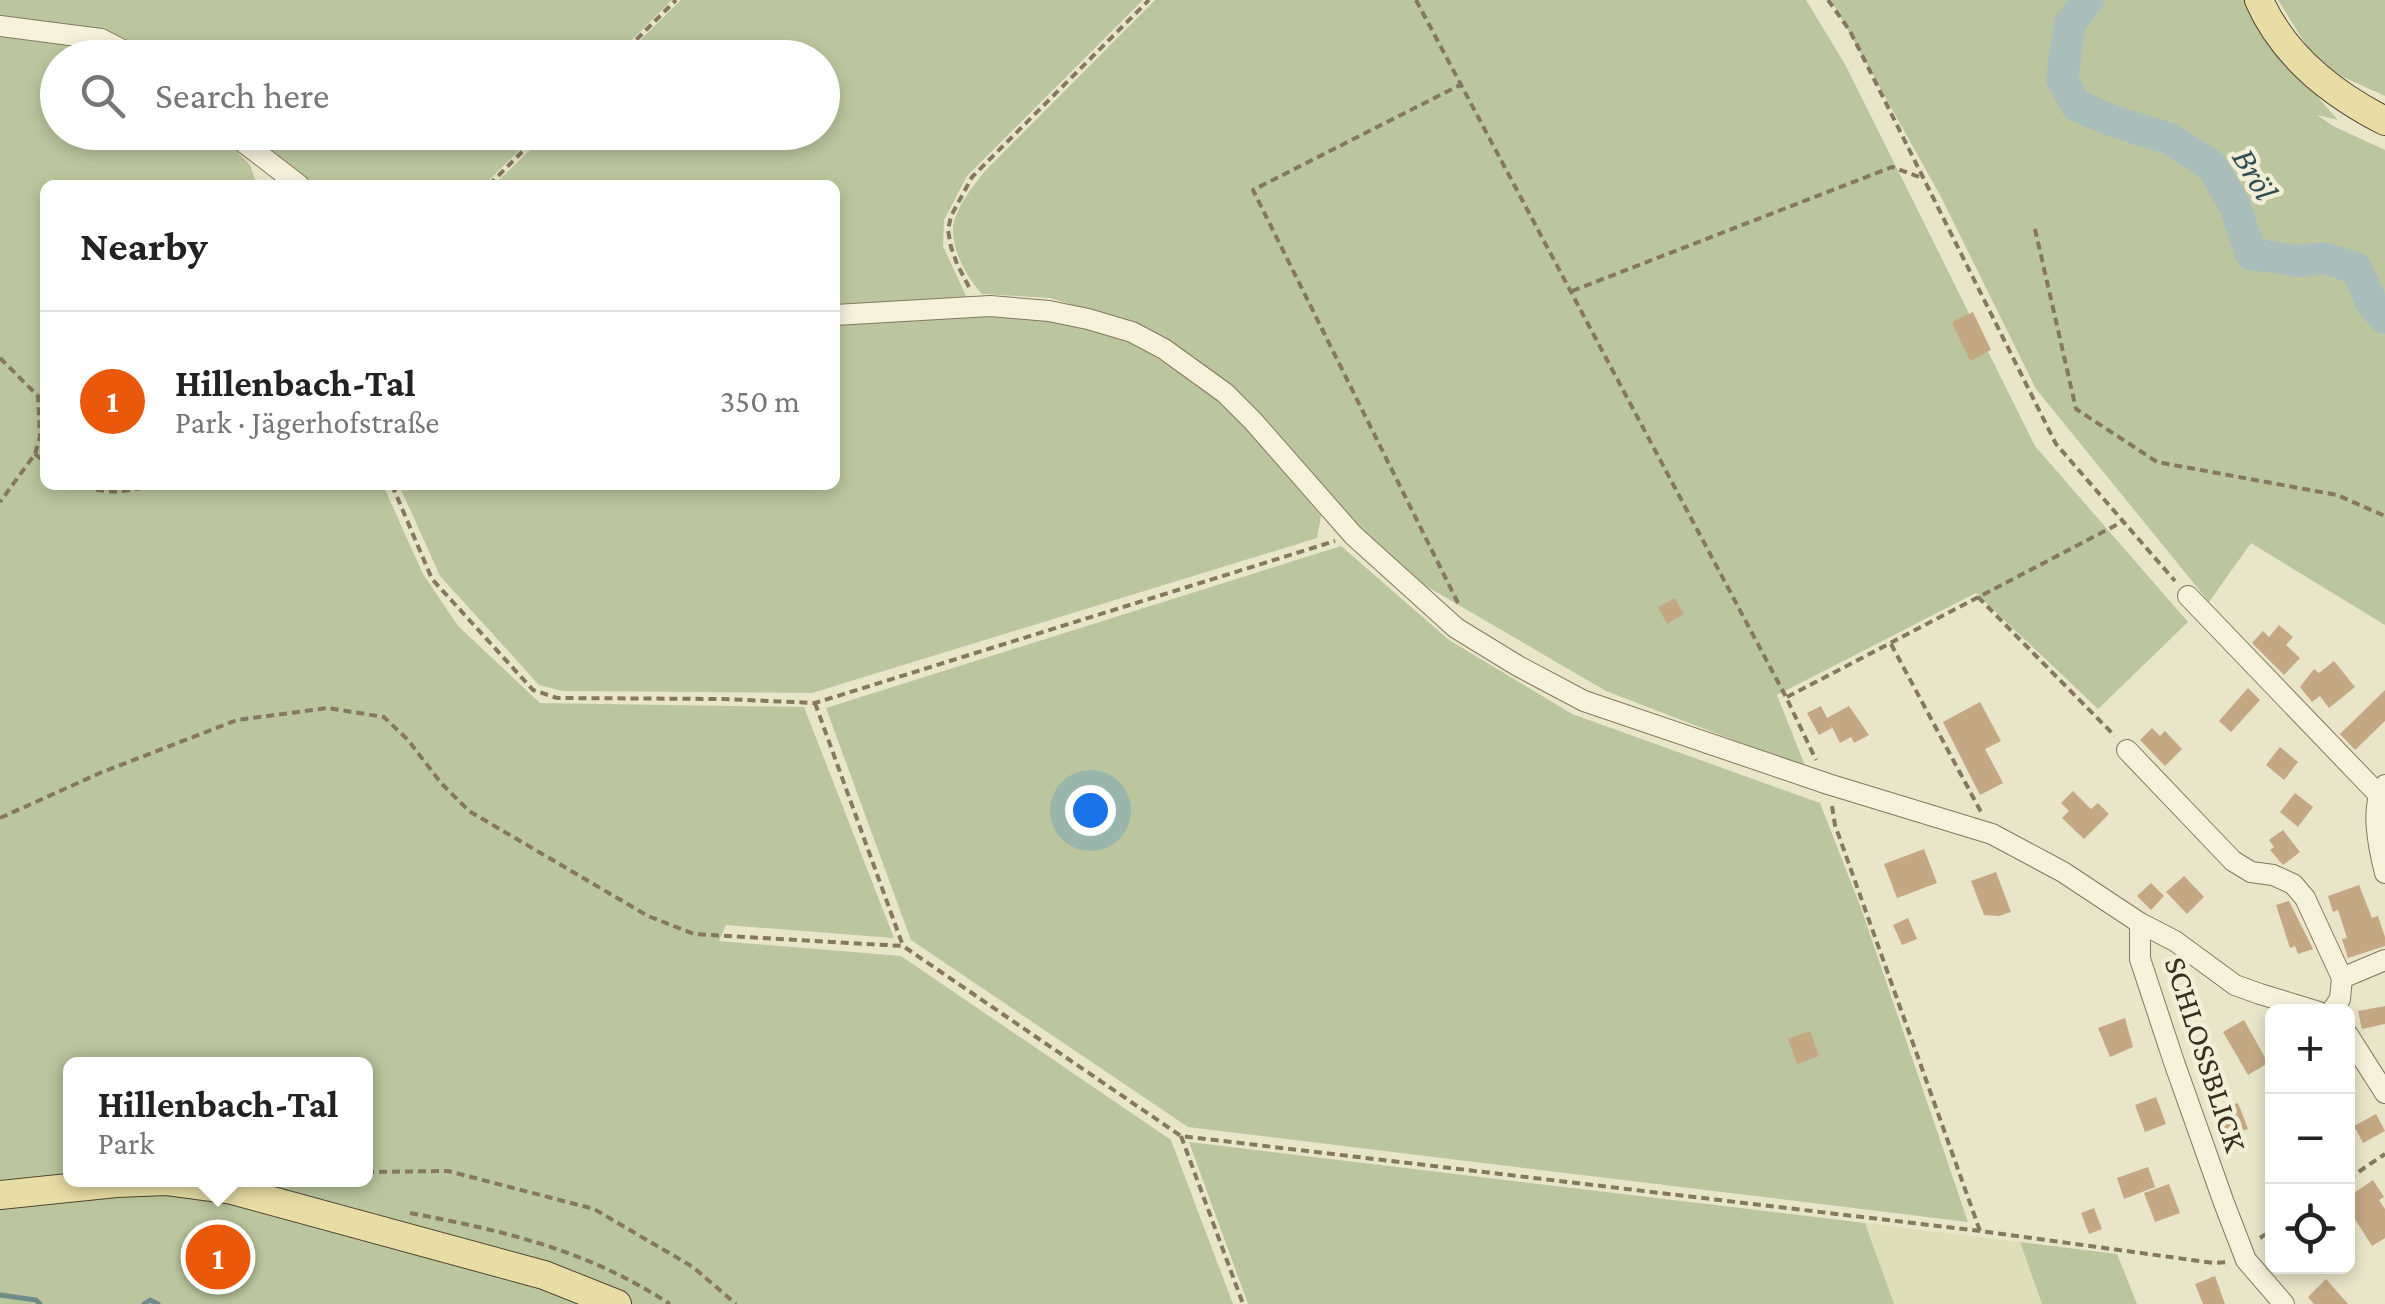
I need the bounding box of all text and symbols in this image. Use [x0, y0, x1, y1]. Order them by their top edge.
search box [40, 40, 840, 150]
icon: search [75, 68, 130, 123]
text: Search here [155, 74, 329, 116]
water label: Bröl [2224, 141, 2286, 208]
text: Nearby [80, 222, 208, 269]
text: Hillenbach-Tal [175, 362, 416, 404]
text: 1 [107, 383, 118, 419]
text: 350 m [720, 383, 800, 419]
text: Park · Jägerhofstraße [175, 404, 439, 440]
your location [1065, 785, 1116, 836]
street label: SCHLOSSBLICK [2158, 952, 2255, 1156]
map controls [2265, 1004, 2355, 1274]
button: + [2265, 1004, 2355, 1094]
popup [63, 1057, 373, 1187]
text: Hillenbach-Tal [98, 1083, 338, 1125]
button: − [2265, 1094, 2355, 1184]
text: Park [98, 1125, 155, 1161]
button: locate [2265, 1184, 2355, 1274]
pin: 1 [186, 1220, 250, 1294]

